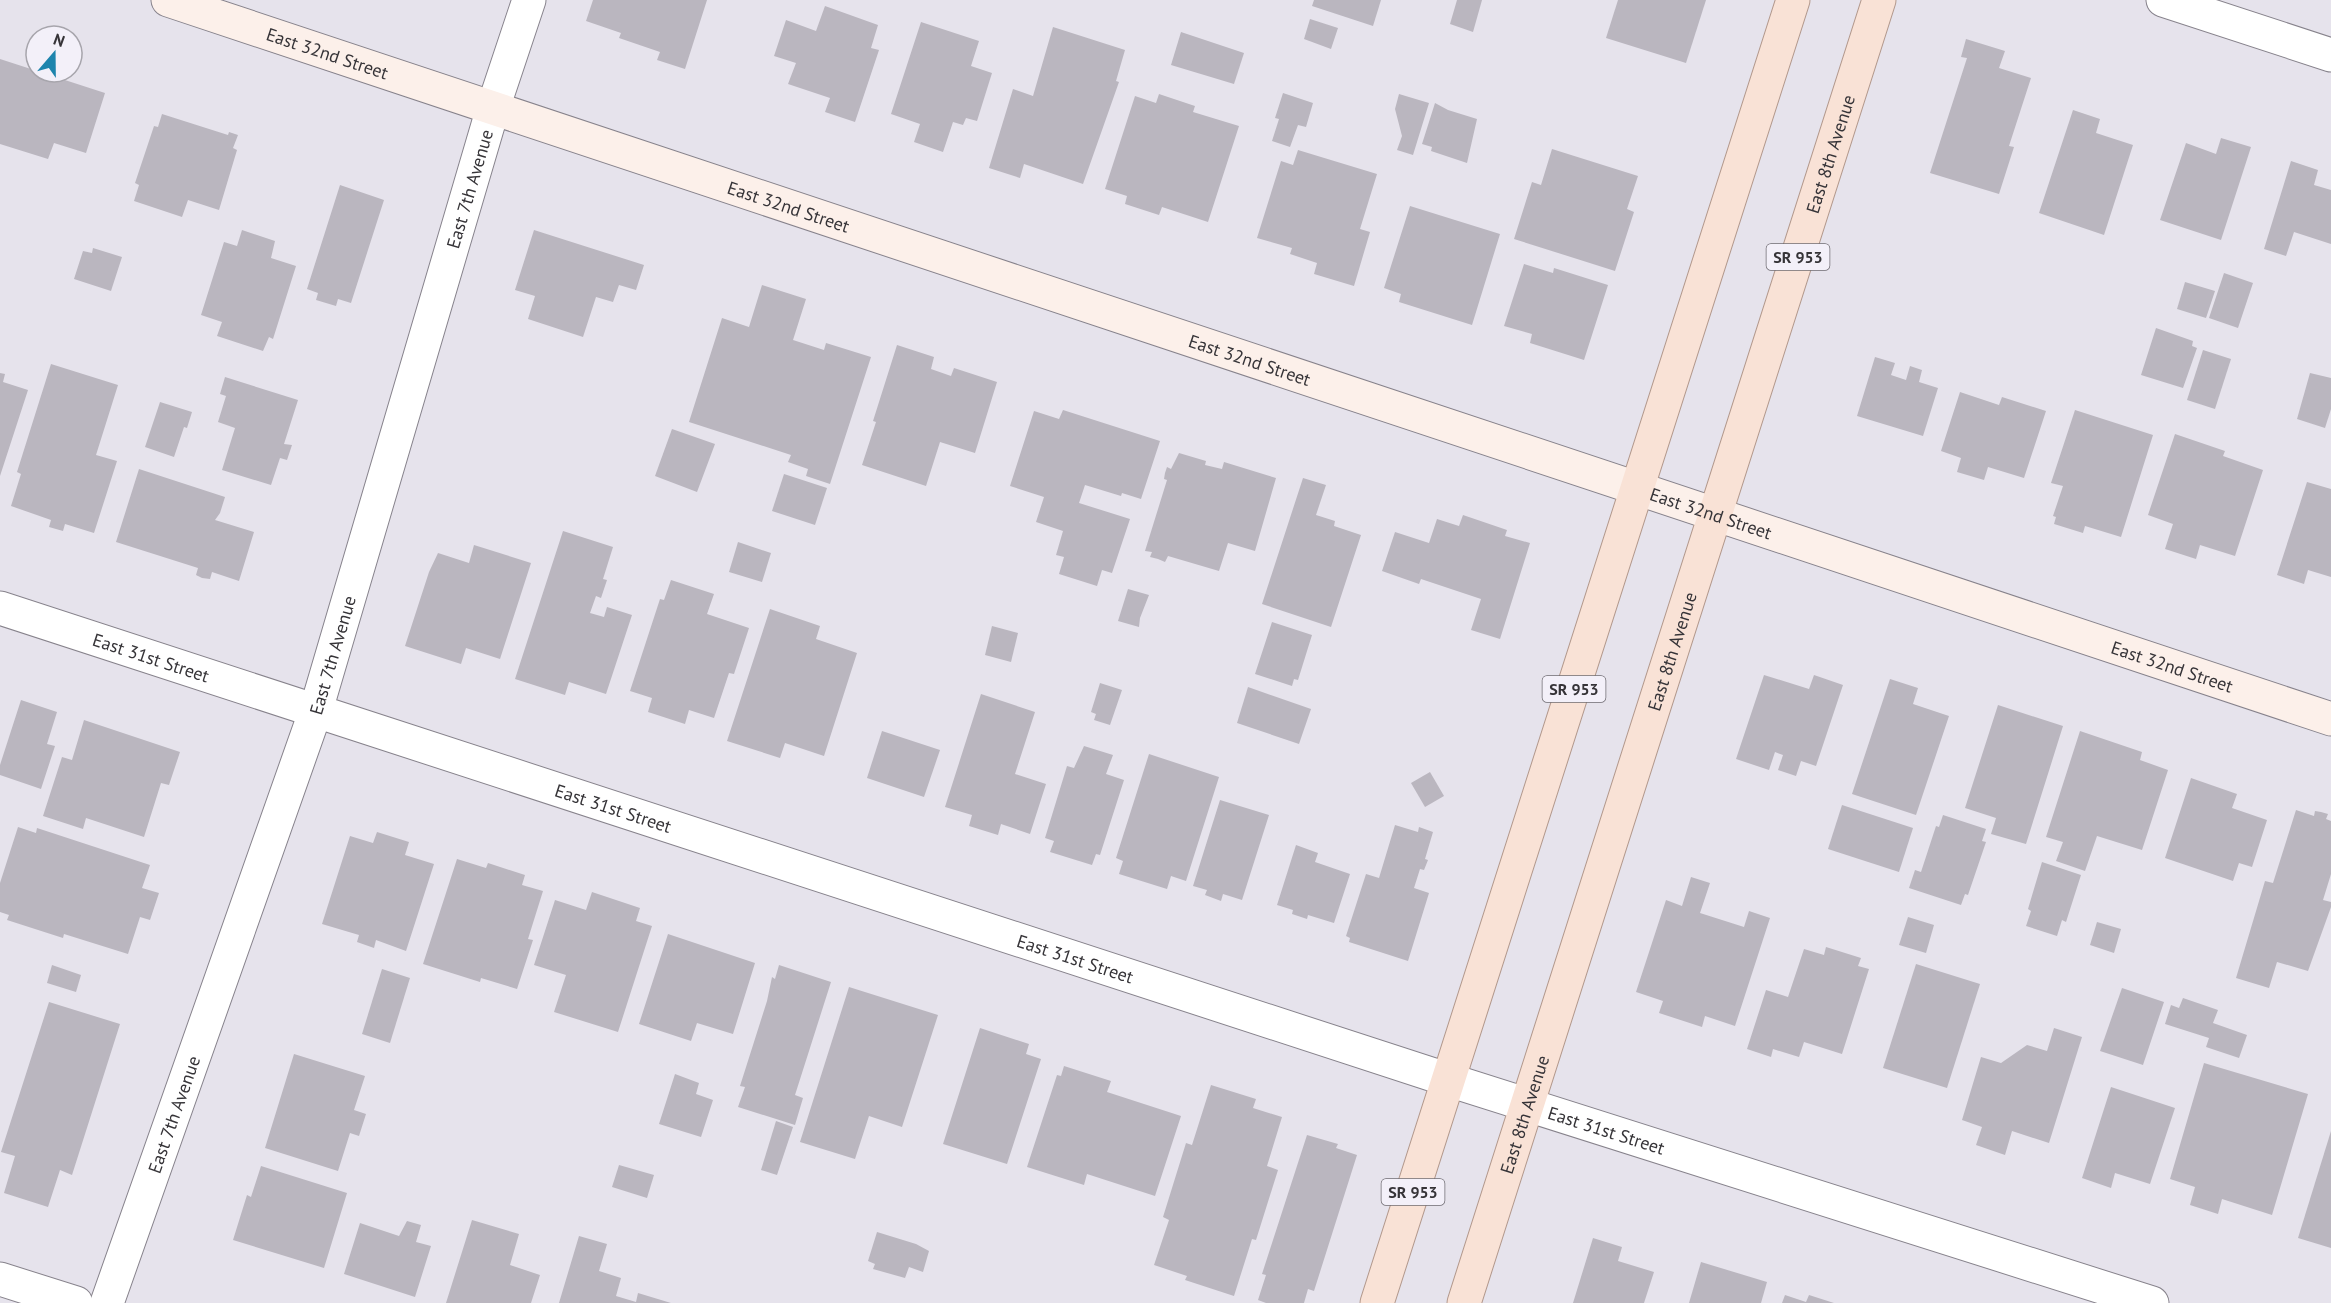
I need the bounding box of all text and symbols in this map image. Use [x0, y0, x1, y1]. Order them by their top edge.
street label: East 32nd Street [263, 22, 391, 84]
north arrow [24, 24, 84, 84]
text: N [51, 29, 67, 51]
street label: East 8th Avenue [1800, 92, 1860, 216]
street label: East 7th Avenue [441, 127, 498, 251]
street label: East 32nd Street [725, 175, 853, 237]
road number: SR 953 [1766, 244, 1830, 270]
street label: East 32nd Street [1186, 329, 1314, 391]
street label: East 32nd Street [1647, 482, 1775, 544]
street label: East 8th Avenue [1642, 589, 1701, 714]
street label: East 7th Avenue [304, 593, 361, 717]
street label: East 31st Street [90, 628, 212, 687]
street label: East 32nd Street [2108, 635, 2236, 697]
road number: SR 953 [1542, 676, 1606, 702]
street label: East 31st Street [552, 778, 674, 837]
street label: East 31st Street [1014, 929, 1137, 988]
street label: East 8th Avenue [1494, 1052, 1554, 1177]
street label: East 7th Avenue [142, 1053, 205, 1176]
street label: East 31st Street [1545, 1101, 1668, 1159]
road number: SR 953 [1382, 1179, 1444, 1205]

